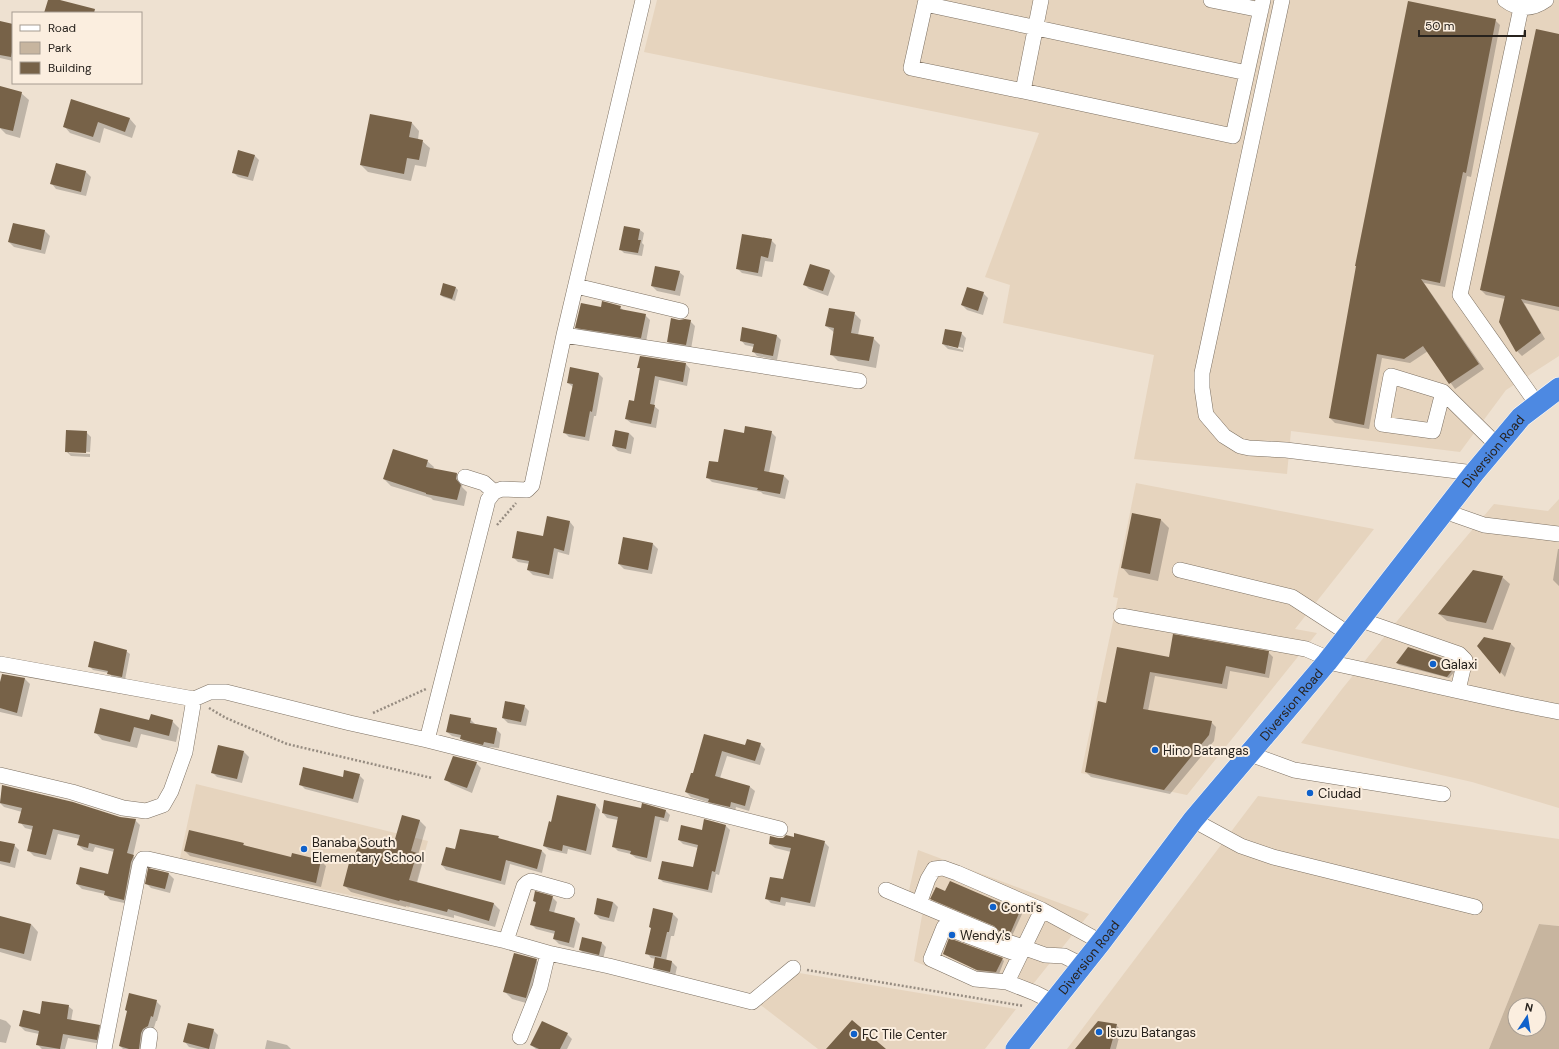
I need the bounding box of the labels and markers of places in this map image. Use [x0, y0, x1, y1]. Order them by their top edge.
place label: Galaxi [1441, 656, 1477, 673]
marker: Galaxi [1428, 659, 1438, 669]
place label: Hino Batangas [1163, 742, 1249, 759]
marker: Hino Batangas [1150, 745, 1160, 755]
place label: Ciudad [1318, 785, 1361, 802]
marker: Ciudad [1305, 788, 1315, 798]
place label: Banaba South Elementary School [312, 834, 425, 866]
marker: Banaba South Elementary School [299, 844, 309, 854]
place label: Conti's [1001, 899, 1042, 916]
marker: Conti's [988, 902, 998, 912]
place label: Wendy's [960, 927, 1011, 944]
marker: Wendy's [947, 930, 957, 940]
place label: Isuzu Batangas [1107, 1024, 1196, 1041]
place label: FC Tile Center [862, 1026, 947, 1043]
marker: Isuzu Batangas [1094, 1027, 1104, 1037]
marker: FC Tile Center [849, 1029, 859, 1039]

